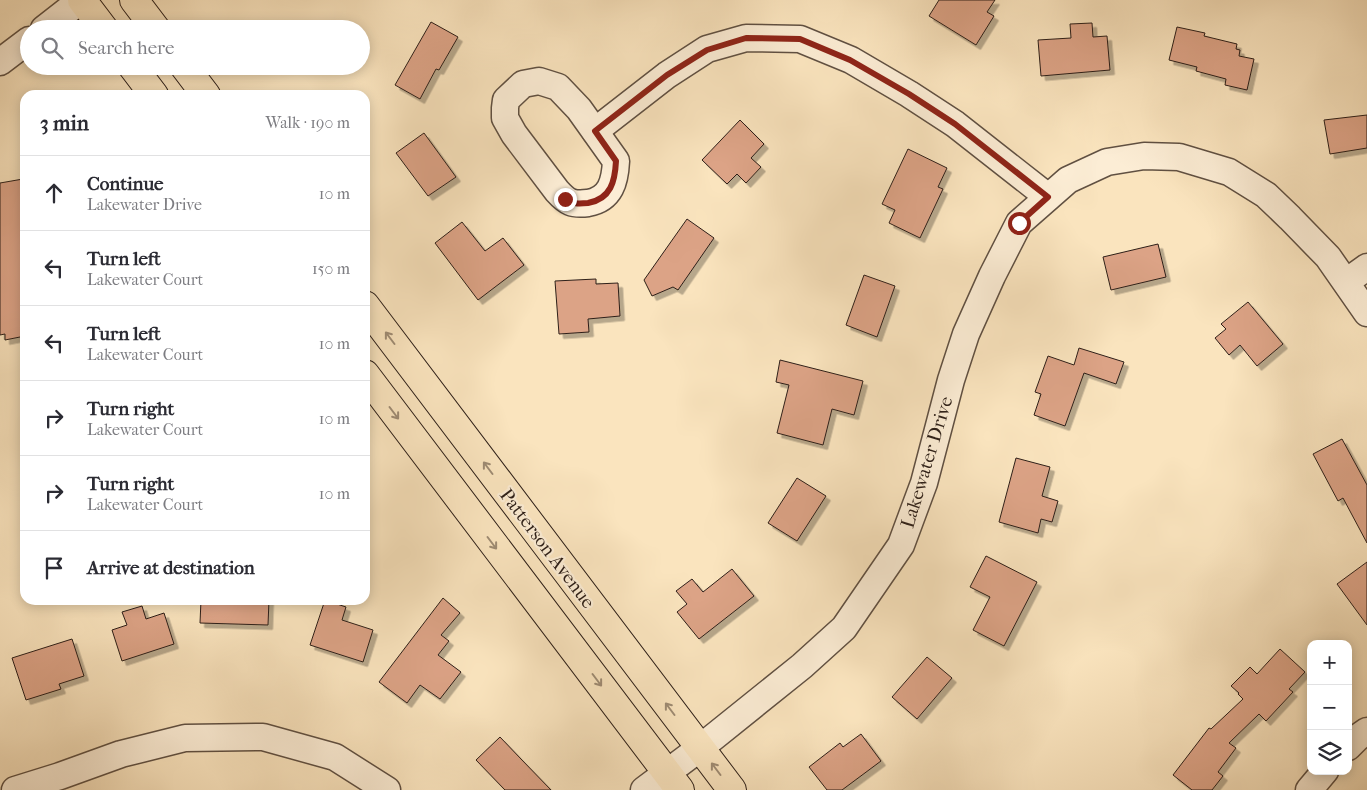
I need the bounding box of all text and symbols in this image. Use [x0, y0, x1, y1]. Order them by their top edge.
search box [20, 20, 370, 75]
icon: search [38, 34, 66, 62]
text: Search here [78, 37, 174, 59]
text: 3 min [40, 111, 89, 135]
text: Walk · 190 m [266, 113, 350, 132]
text: Continue [87, 173, 163, 195]
icon: ahead [40, 179, 68, 207]
text: 10 m [319, 184, 350, 203]
route end [554, 188, 577, 211]
text: Lakewater Drive [87, 195, 202, 214]
route start [1008, 212, 1031, 235]
text: Turn left [87, 248, 161, 270]
icon: left [40, 254, 68, 282]
text: 150 m [312, 259, 350, 278]
text: Lakewater Court [87, 270, 203, 289]
text: Turn left [87, 323, 161, 345]
icon: left [40, 329, 68, 357]
one-way arrow [385, 331, 395, 345]
text: 10 m [319, 334, 350, 353]
text: Lakewater Court [87, 345, 203, 364]
street label: Lakewater Drive [896, 394, 957, 531]
text: Turn right [87, 398, 174, 420]
icon: right [40, 404, 68, 432]
one-way arrow [389, 406, 400, 419]
text: 10 m [319, 409, 350, 428]
text: Lakewater Court [87, 420, 203, 439]
one-way arrow [483, 461, 493, 475]
text: Turn right [87, 473, 174, 495]
icon: right [40, 479, 68, 507]
text: 10 m [319, 484, 350, 503]
street label: Patterson Avenue [495, 484, 599, 613]
text: Lakewater Court [87, 495, 203, 514]
one-way arrow [487, 536, 498, 549]
icon: arrive [40, 554, 68, 582]
text: Arrive at destination [87, 557, 255, 579]
map controls [1307, 640, 1352, 775]
button: + [1307, 640, 1352, 685]
one-way arrow [591, 673, 602, 686]
button: − [1307, 685, 1352, 730]
one-way arrow [665, 703, 676, 716]
button: layers [1307, 730, 1352, 775]
one-way arrow [710, 763, 721, 776]

